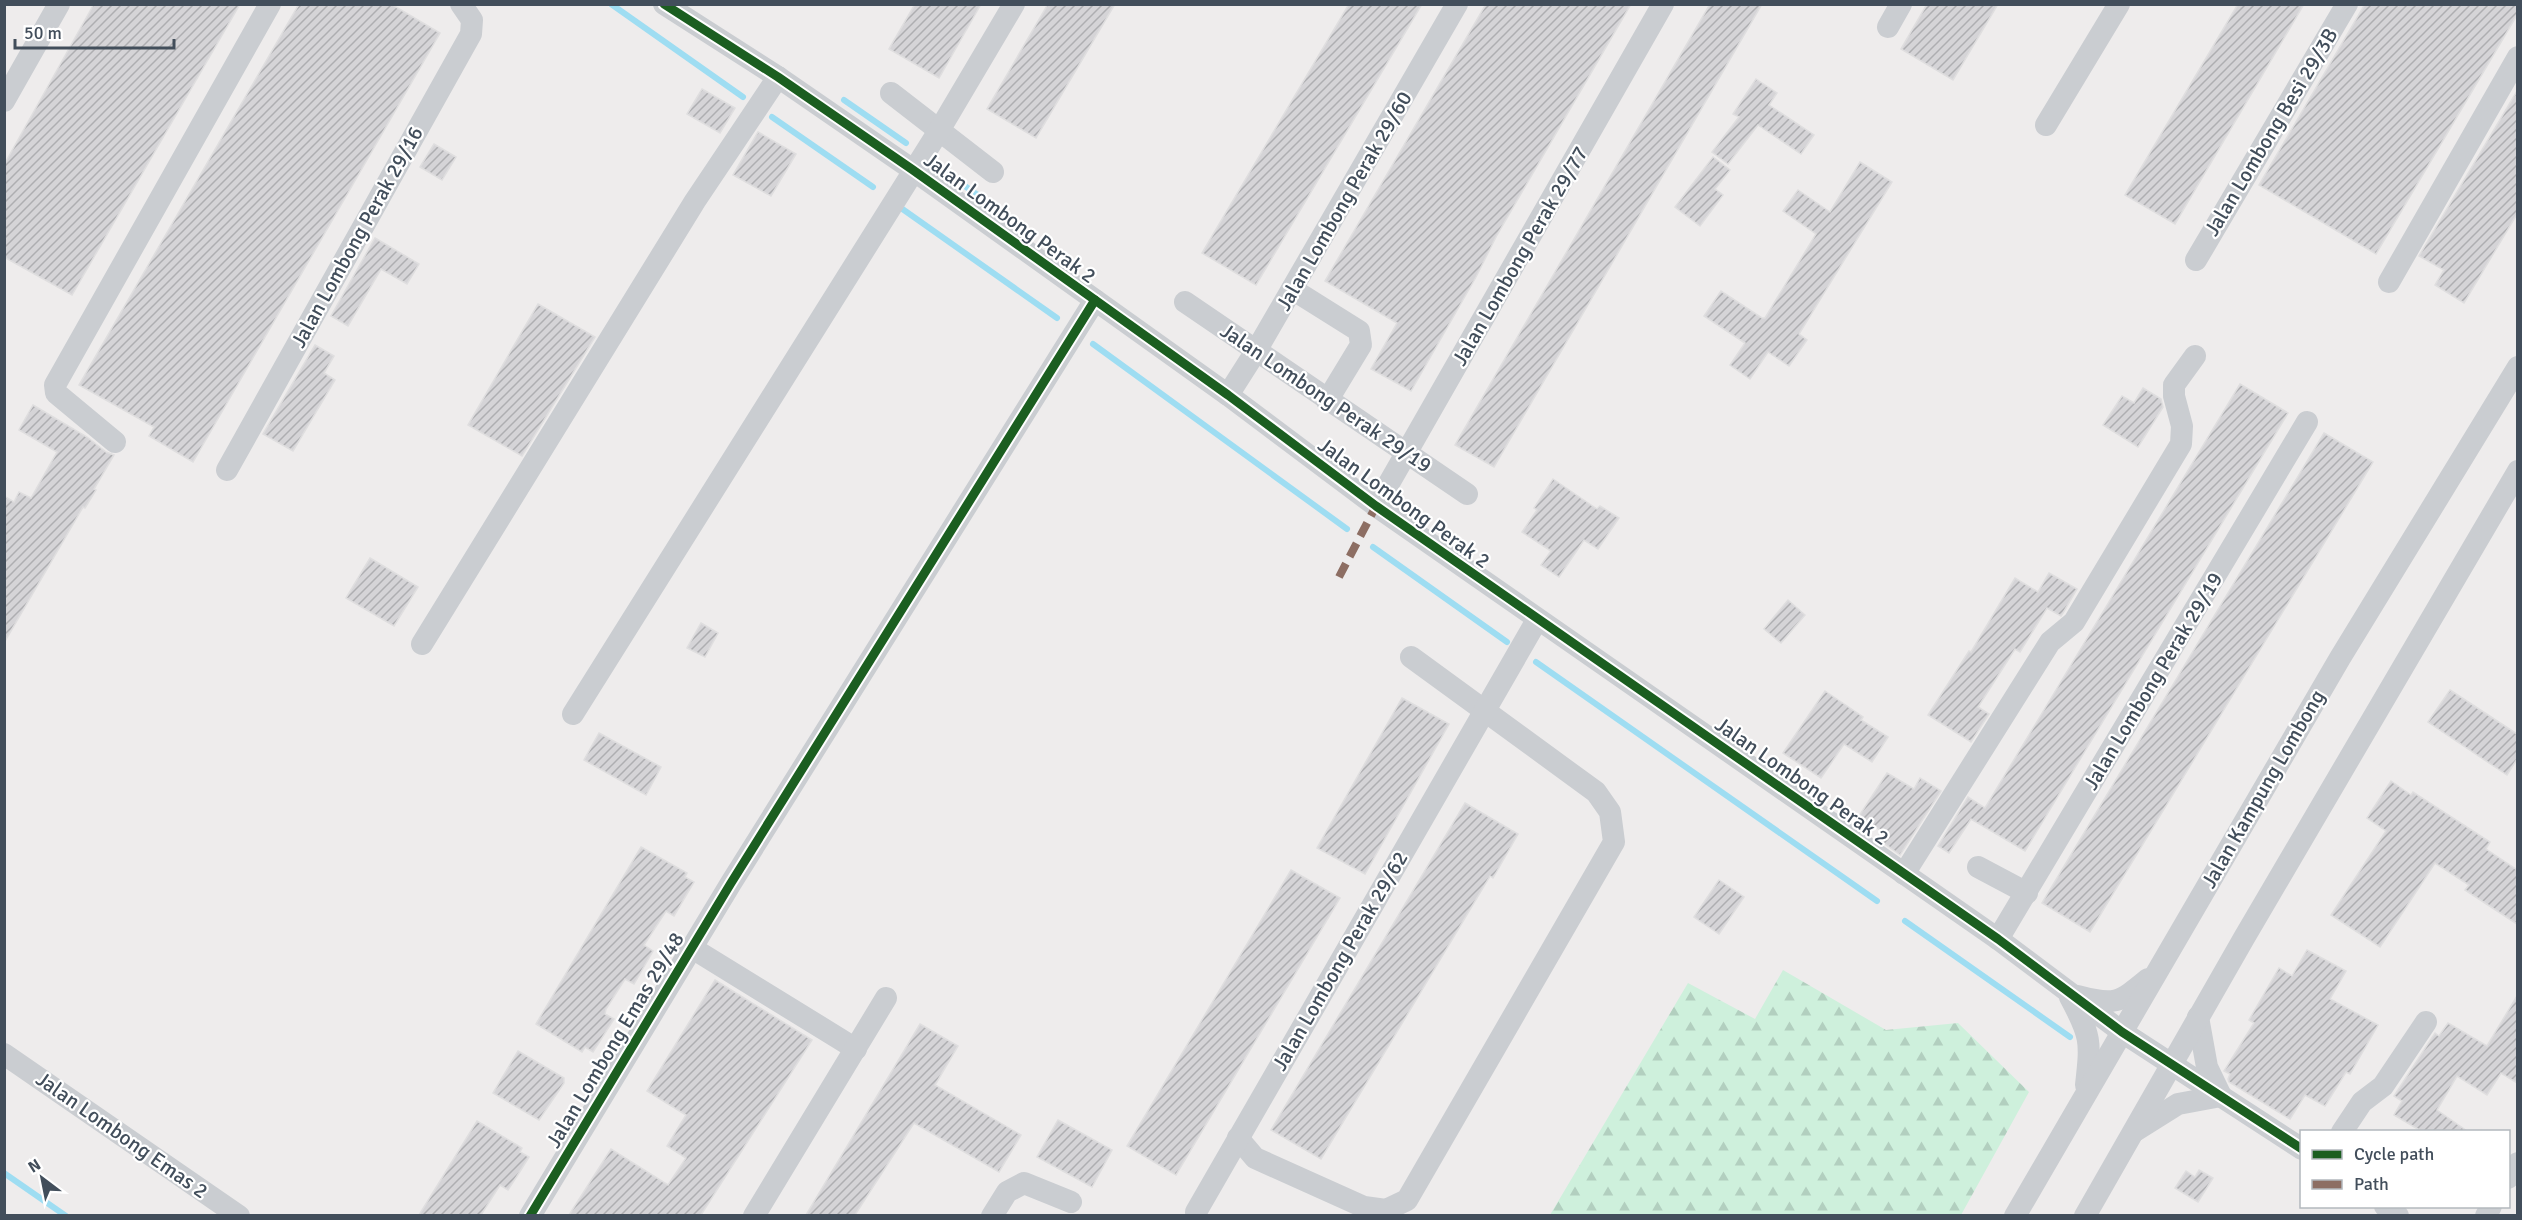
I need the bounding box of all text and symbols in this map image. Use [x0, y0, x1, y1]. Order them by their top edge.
scale bar [15, 12, 174, 50]
text: 50 m [24, 22, 62, 44]
street label: Jalan Lombong Besi 29/3B [2199, 23, 2343, 241]
street label: Jalan Lombong Perak 29/60 [1270, 87, 1418, 315]
street label: Jalan Lombong Perak 29/16 [285, 122, 429, 352]
street label: Jalan Lombong Perak 29/77 [1446, 142, 1594, 370]
street label: Jalan Lombong Perak 2 [919, 147, 1101, 289]
street label: Jalan Lombong Perak 29/19 [1215, 318, 1437, 478]
street label: Jalan Lombong Perak 2 [1313, 432, 1495, 574]
street label: Jalan Lombong Perak 29/19 [2078, 568, 2228, 794]
street label: Jalan Kampung Lombong [2196, 685, 2330, 893]
street label: Jalan Lombong Perak 2 [1710, 711, 1894, 851]
street label: Jalan Lombong Perak 29/62 [1266, 847, 1414, 1075]
street label: Jalan Lombong Emas 29/48 [540, 927, 690, 1153]
street label: Jalan Lombong Emas 2 [31, 1066, 213, 1204]
legend [2300, 1130, 2510, 1208]
text: Cycle path [2354, 1143, 2434, 1165]
north arrow [12, 1148, 72, 1208]
text: N [25, 1155, 45, 1178]
text: Path [2354, 1173, 2389, 1195]

